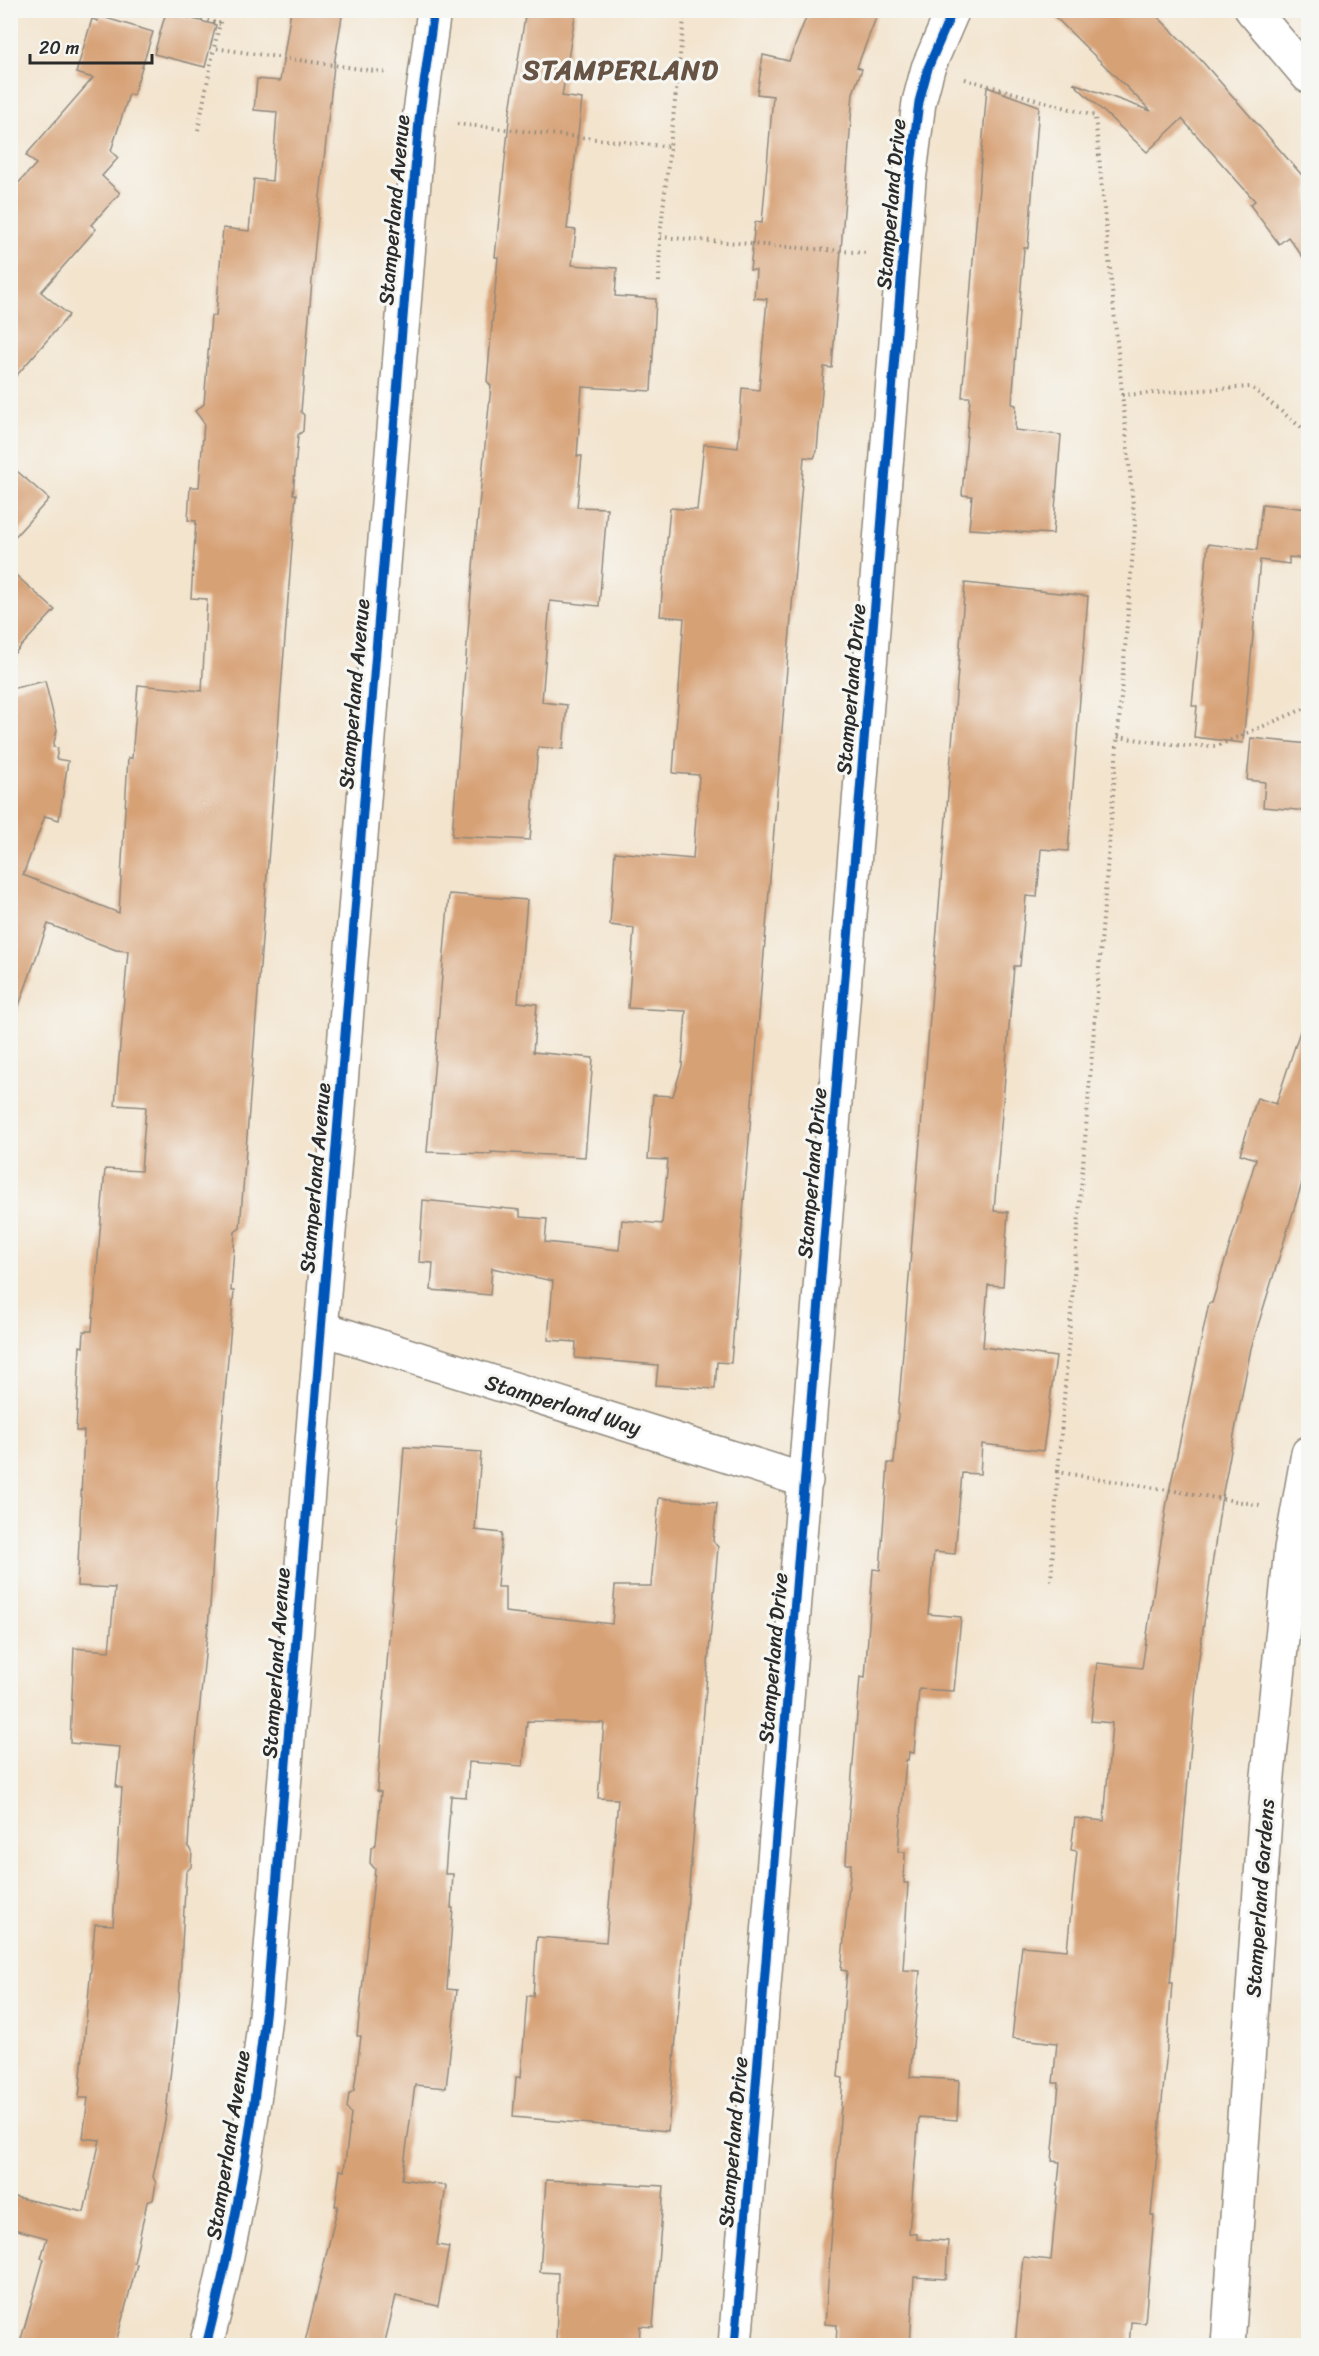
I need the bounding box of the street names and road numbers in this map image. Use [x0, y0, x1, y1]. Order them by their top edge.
street label: Stamperland Avenue [367, 113, 421, 307]
street label: Stamperland Drive [865, 117, 917, 291]
street label: Stamperland Avenue [327, 597, 381, 791]
street label: Stamperland Drive [825, 602, 877, 776]
street label: Stamperland Avenue [288, 1081, 342, 1275]
street label: Stamperland Drive [786, 1086, 838, 1260]
street label: Stamperland Way [480, 1363, 646, 1447]
street label: Stamperland Avenue [250, 1566, 302, 1760]
street label: Stamperland Drive [747, 1571, 799, 1745]
street label: Stamperland Gardens [1234, 1797, 1286, 1999]
street label: Stamperland Avenue [194, 2048, 262, 2242]
street label: Stamperland Drive [707, 2055, 759, 2229]

